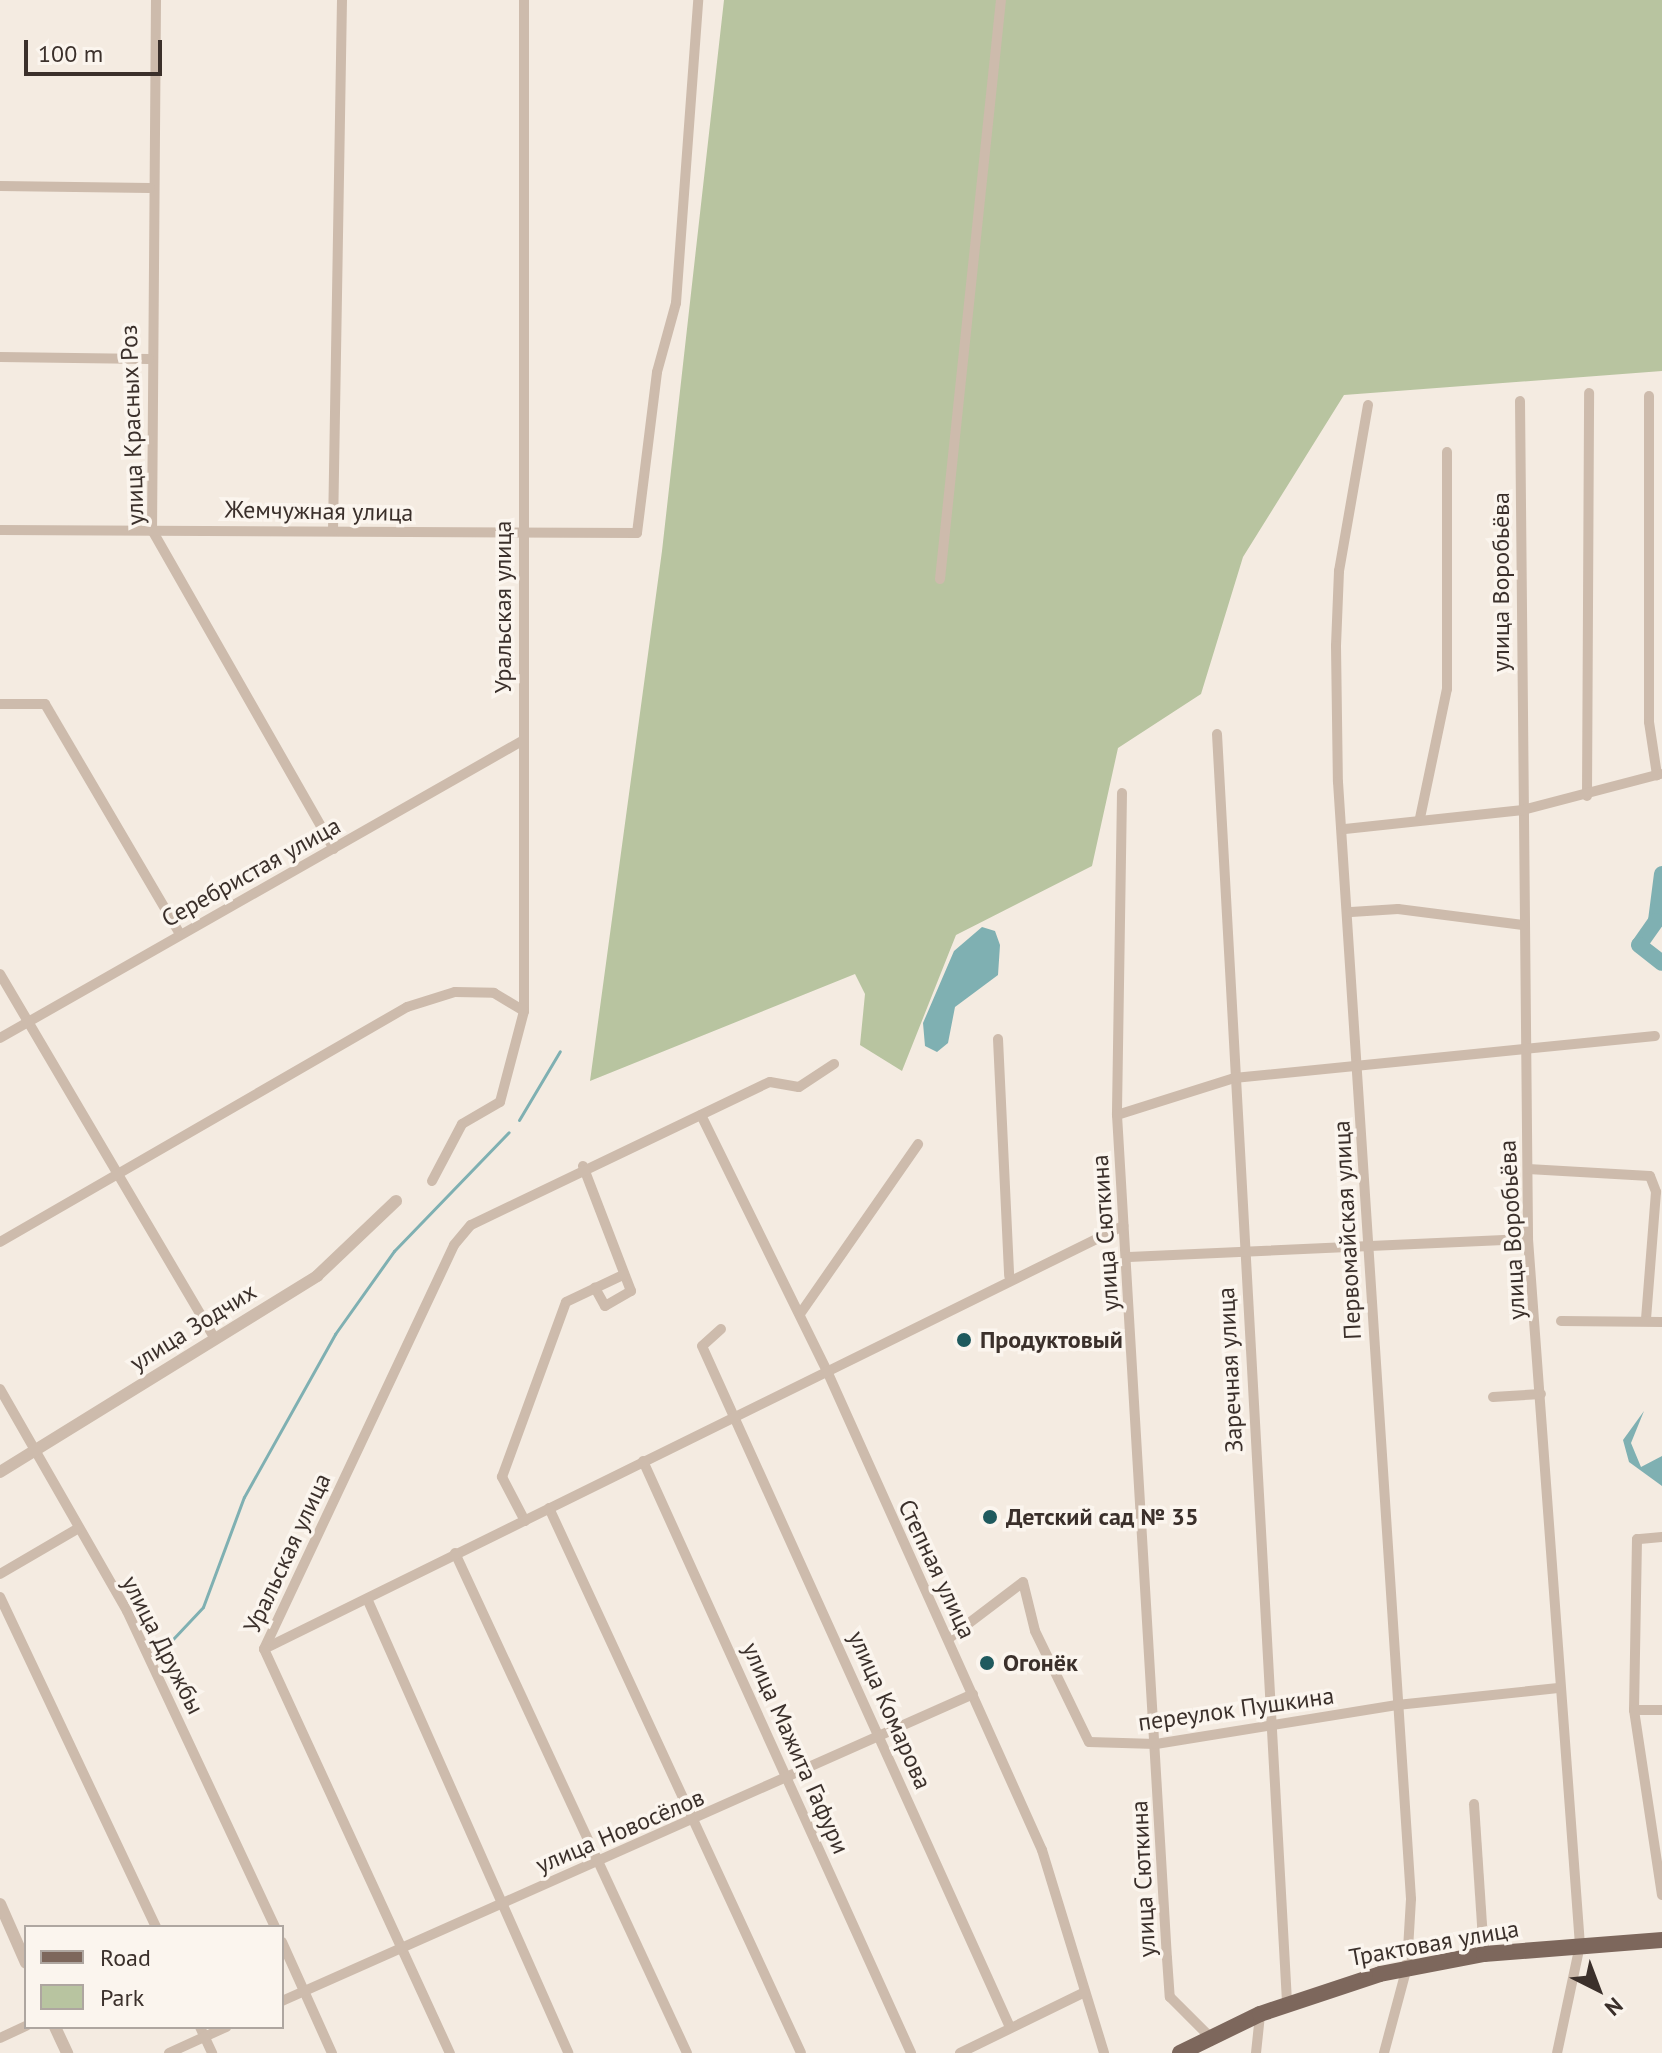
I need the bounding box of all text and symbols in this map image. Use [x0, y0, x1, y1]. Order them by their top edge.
scale bar [28, 24, 166, 74]
text: 100 m [38, 38, 103, 69]
street label: улица Красных Роз [114, 324, 150, 526]
street label: улица Воробьёва [1487, 492, 1515, 672]
street label: Жемчужная улица [224, 495, 414, 527]
street label: Уральская улица [489, 521, 517, 693]
street label: Серебристая улица [157, 811, 345, 933]
street label: Первомайская улица [1327, 1120, 1367, 1340]
street label: улица Воробьёва [1493, 1139, 1531, 1321]
street label: улица Сюткина [1085, 1154, 1125, 1312]
street label: улица Зодчих [125, 1277, 261, 1377]
street label: Заречная улица [1211, 1287, 1249, 1453]
place label: Продуктовый [980, 1326, 1123, 1354]
marker: Продуктовый [955, 1331, 973, 1349]
street label: Уральская улица [237, 1469, 337, 1637]
street label: Степная улица [892, 1495, 982, 1643]
place label: Детский сад № 35 [1006, 1503, 1199, 1531]
marker: Детский сад № 35 [981, 1508, 999, 1526]
street label: улица Дружбы [116, 1571, 210, 1719]
street label: улица Комарова [842, 1626, 938, 1794]
street label: улица Мажита Гафури [736, 1638, 856, 1858]
place label: Огонёк [1003, 1649, 1078, 1677]
marker: Огонёк [978, 1654, 996, 1672]
street label: переулок Пушкина [1136, 1681, 1336, 1737]
street label: улица Новосёлов [531, 1783, 709, 1879]
street label: улица Сюткина [1125, 1800, 1161, 1958]
street label: Трактовая улица [1347, 1914, 1521, 1972]
legend [24, 1925, 284, 2029]
text: Road [100, 1942, 151, 1973]
north arrow [1558, 1949, 1638, 2029]
text: Park [100, 1982, 144, 2013]
text: N [1599, 1992, 1629, 2022]

